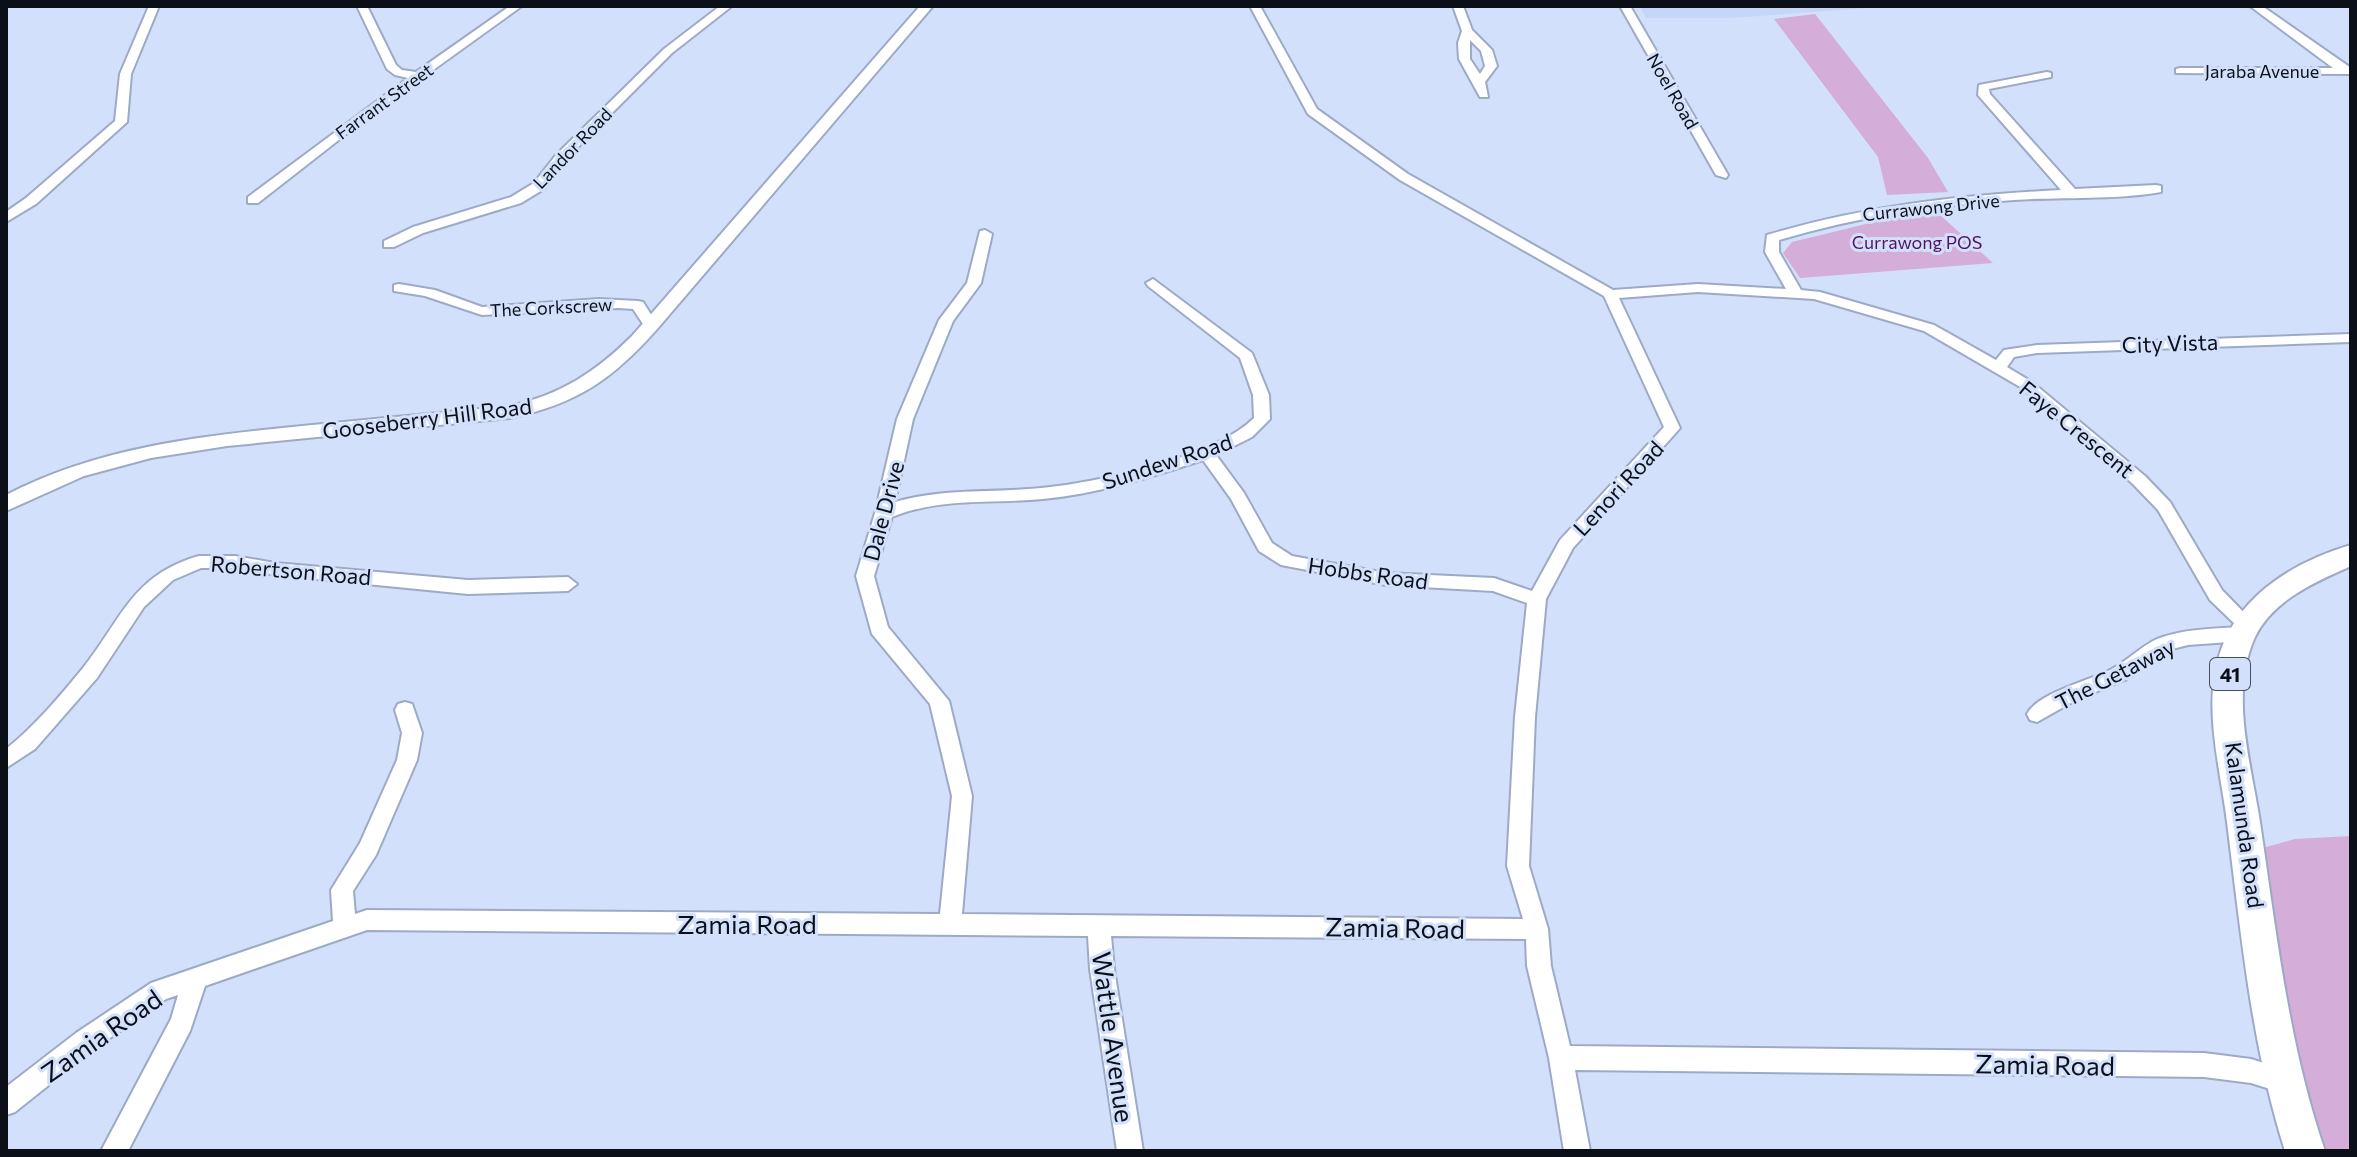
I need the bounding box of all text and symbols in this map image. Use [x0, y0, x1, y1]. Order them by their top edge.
street label: Noel Road [1643, 49, 1703, 133]
street label: Farrant Street [331, 58, 437, 144]
street label: Jaraba Avenue [2205, 60, 2319, 82]
street label: Landor Road [528, 103, 616, 193]
street label: Currawong Drive [1861, 189, 2001, 225]
park label: Currawong POS [1852, 231, 1982, 253]
street label: The Corkscrew [489, 293, 613, 321]
street label: City Vista [2121, 328, 2219, 358]
street label: Faye Crescent [2014, 375, 2140, 483]
street label: Gooseberry Hill Road [321, 392, 533, 444]
street label: Sundew Road [1099, 427, 1235, 495]
street label: Lenori Road [1567, 435, 1669, 541]
street label: Dale Drive [857, 458, 909, 564]
street label: Robertson Road [210, 550, 372, 590]
street label: Hobbs Road [1306, 551, 1430, 595]
street label: The Getaway [2051, 632, 2179, 716]
road number: 41 [2210, 658, 2250, 690]
street label: Kalamunda Road [2220, 740, 2270, 910]
street label: Zamia Road [677, 908, 817, 939]
street label: Zamia Road [1325, 910, 1465, 944]
street label: Wattle Avenue [1087, 950, 1141, 1124]
street label: Zamia Road [35, 982, 167, 1088]
street label: Zamia Road [1975, 1047, 2115, 1081]

